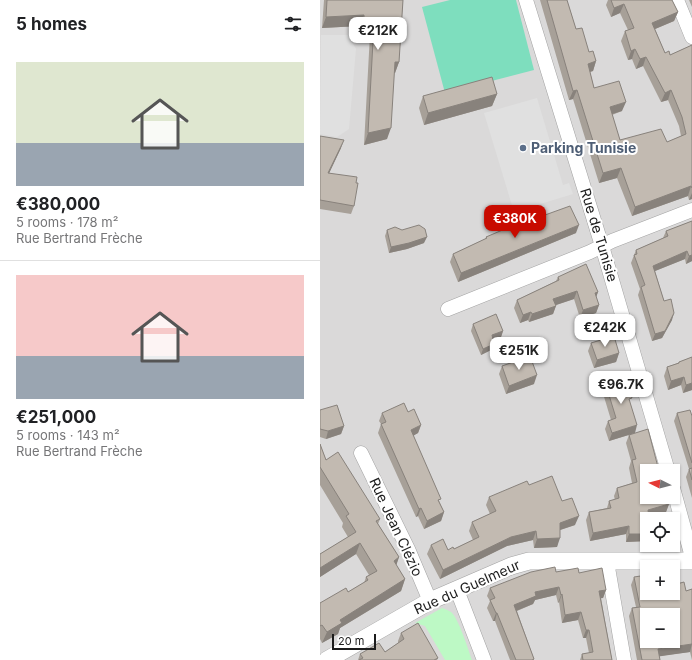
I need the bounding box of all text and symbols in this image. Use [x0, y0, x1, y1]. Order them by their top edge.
icon: filters [282, 13, 304, 35]
text: 5 homes [16, 14, 87, 34]
pin: €212K [350, 17, 406, 51]
text: €212K [358, 22, 398, 38]
icon: home [124, 88, 196, 160]
place label: Parking Tunisie [531, 139, 636, 156]
marker: Parking Tunisie [518, 143, 528, 153]
street label: Rue de Tunisie [577, 186, 622, 284]
text: €380,000 [16, 194, 100, 214]
pin: €380K [487, 205, 543, 239]
text: €380K [493, 210, 537, 226]
text: 5 rooms · 178 m² [16, 214, 118, 230]
text: Rue Bertrand Frèche [16, 230, 142, 246]
icon: home [124, 301, 196, 373]
pin: €242K [577, 314, 633, 348]
text: €242K [583, 319, 627, 335]
pin: €251K [491, 337, 547, 371]
text: €251K [499, 342, 539, 358]
pin: €96.7K [588, 371, 654, 405]
text: €96.7K [598, 376, 644, 392]
text: €251,000 [16, 407, 96, 427]
text: 5 rooms · 143 m² [16, 427, 120, 443]
text: Rue Bertrand Frèche [16, 443, 142, 459]
north arrow [640, 464, 680, 504]
map controls [640, 464, 680, 648]
street label: Rue Jean Clézio [366, 475, 427, 579]
button: locate [640, 512, 680, 552]
street label: Rue du Guelmeur [411, 556, 523, 618]
button: + [640, 560, 680, 600]
button: − [640, 608, 680, 648]
scale bar [332, 632, 376, 651]
text: 20 m [338, 634, 364, 648]

